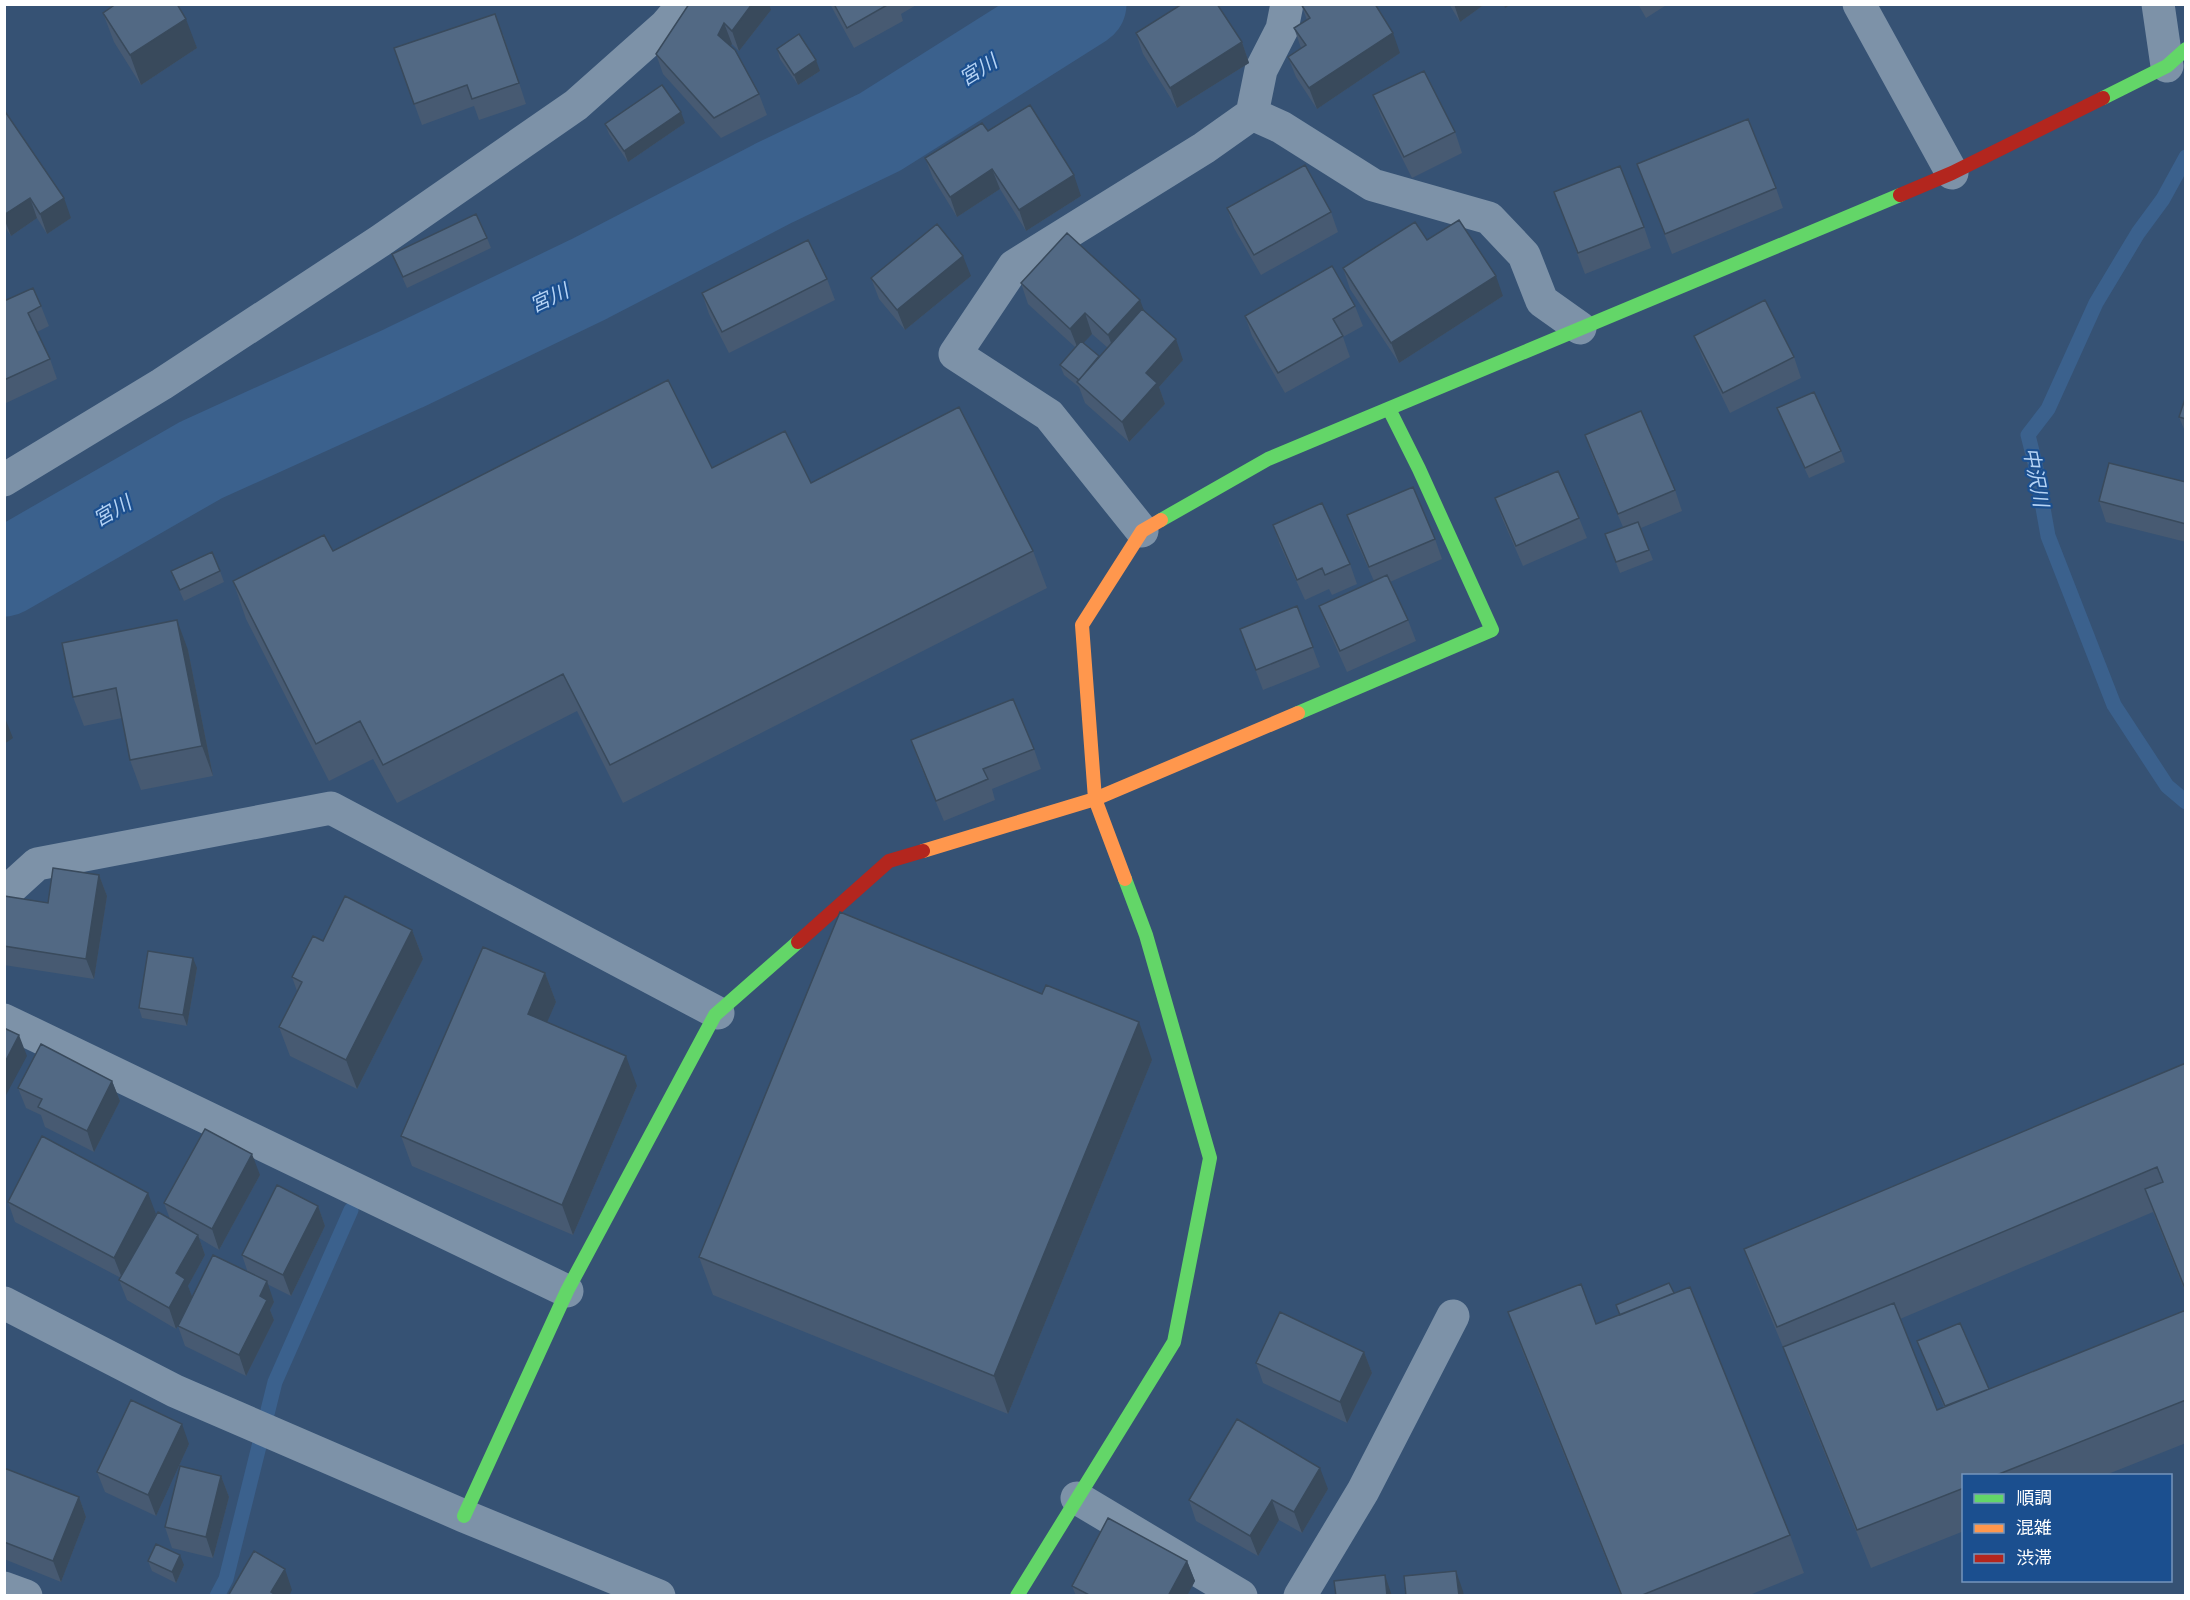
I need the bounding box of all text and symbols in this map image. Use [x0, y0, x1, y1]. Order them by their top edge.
water label: 宮川 [954, 46, 1004, 92]
water label: 宮川 [525, 276, 575, 319]
water label: 中沢川 [2017, 445, 2056, 511]
water label: 宮川 [88, 488, 138, 533]
legend [1962, 1474, 2172, 1582]
text: 順調 [2016, 1485, 2052, 1510]
text: 混雑 [2016, 1515, 2052, 1540]
text: 渋滞 [2016, 1545, 2052, 1570]

